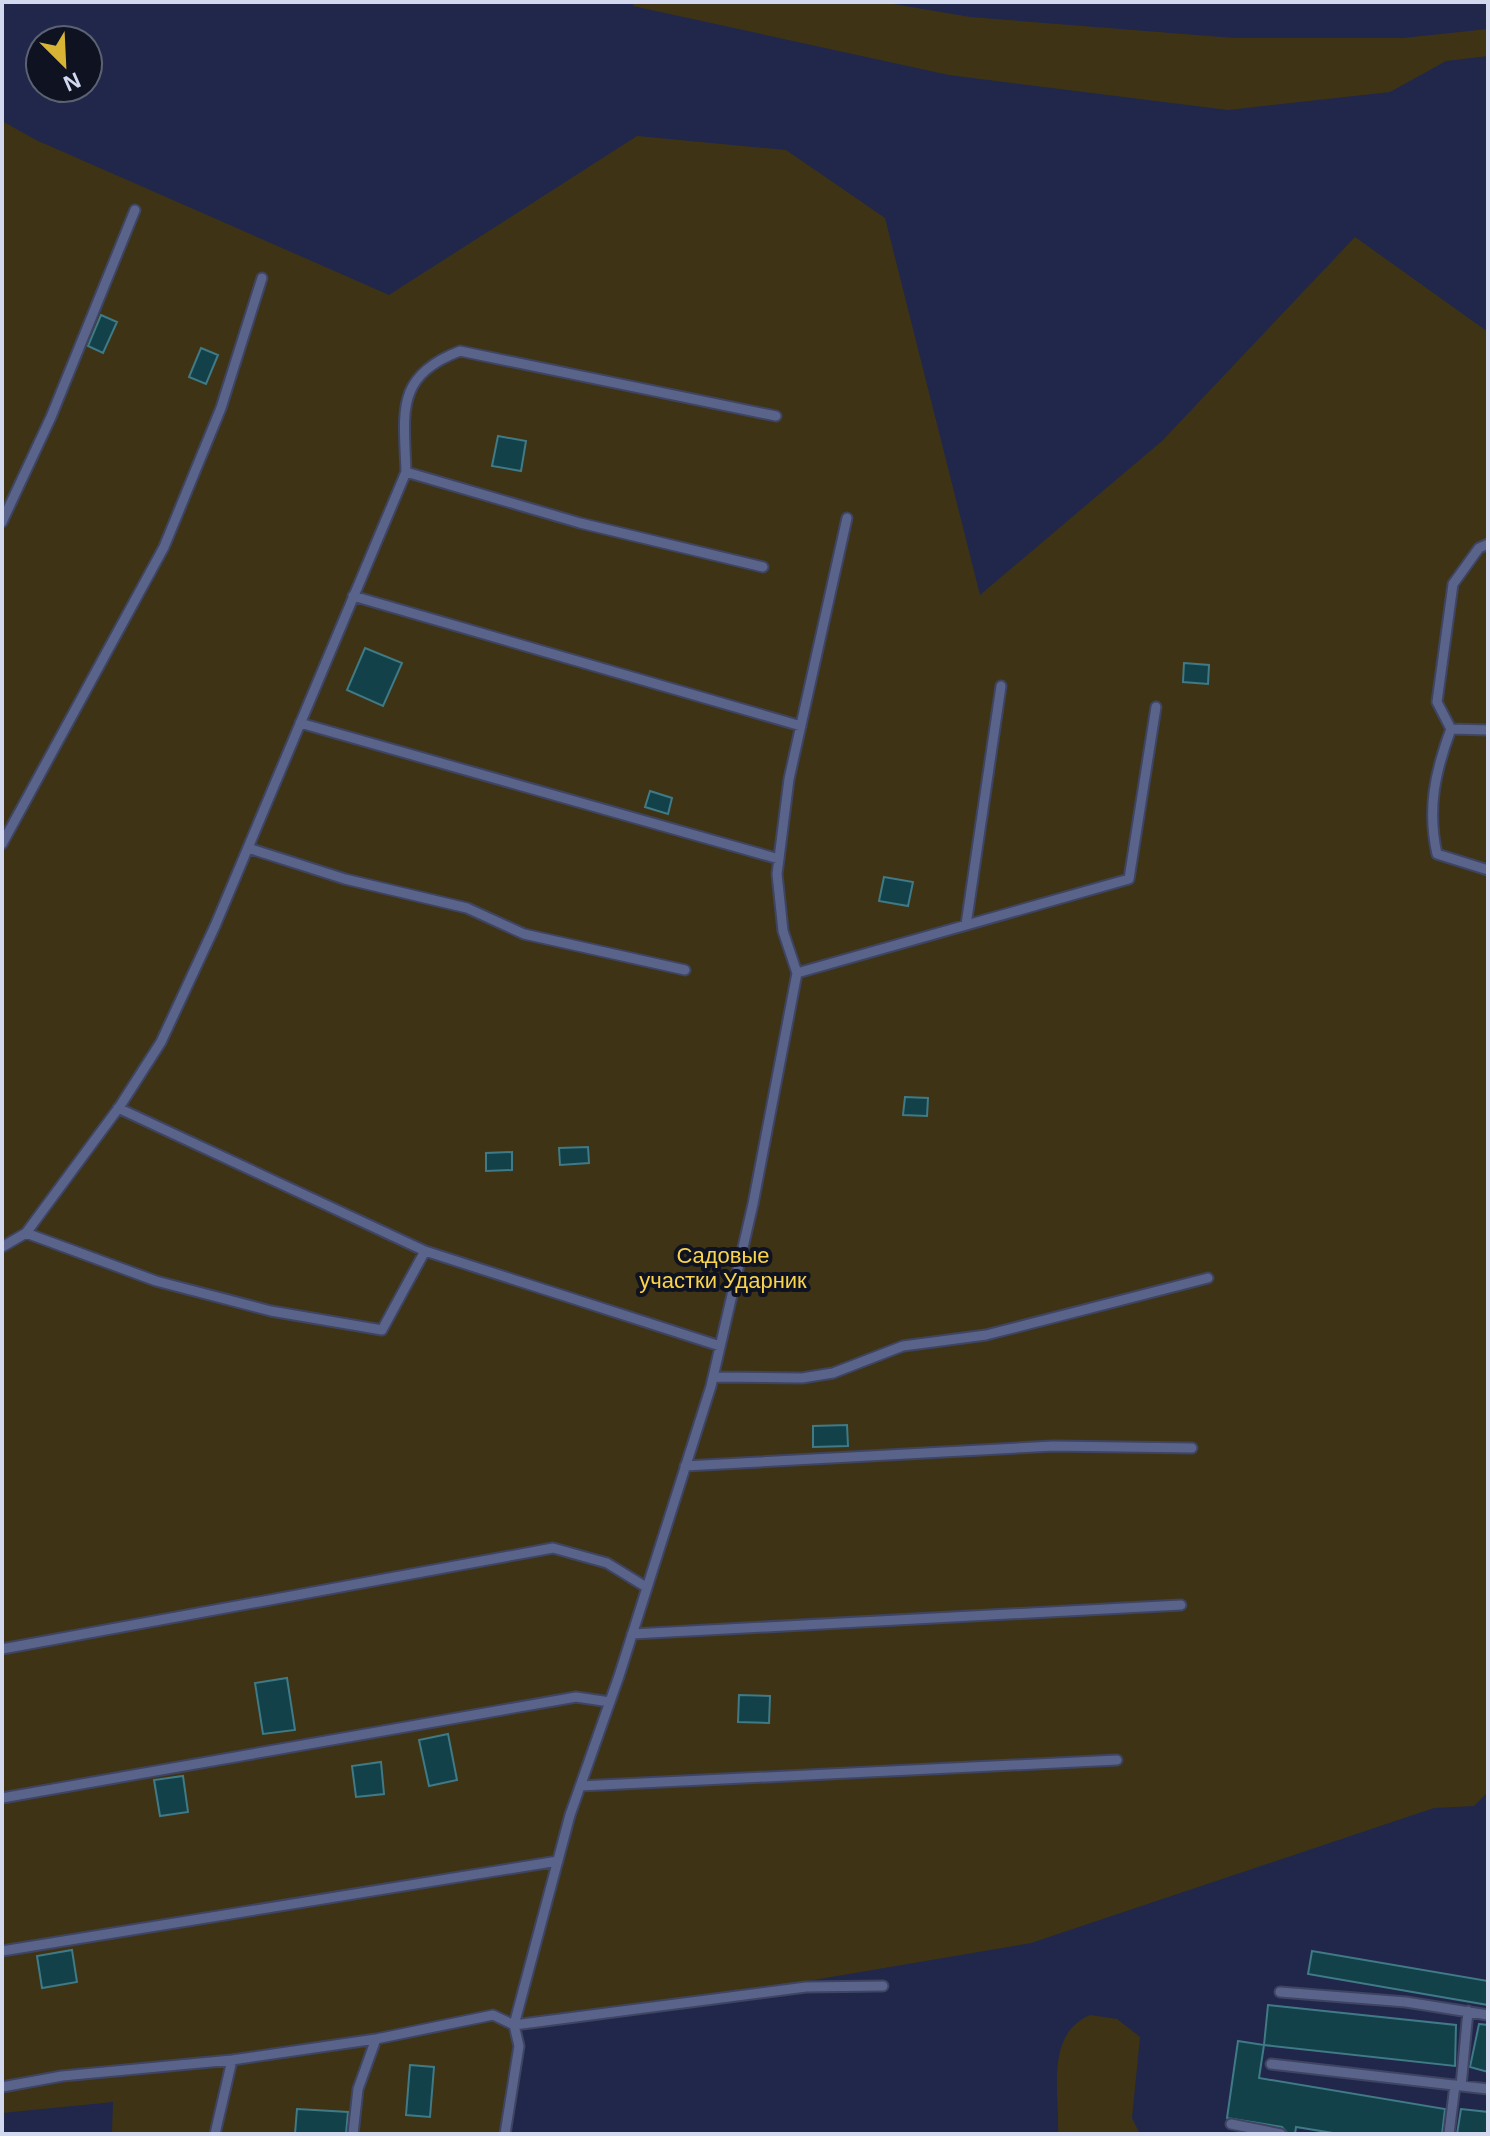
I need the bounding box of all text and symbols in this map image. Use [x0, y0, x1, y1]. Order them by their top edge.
north arrow [24, 24, 104, 104]
text: N [60, 67, 84, 96]
park label: Садовые участки Ударник [639, 1243, 807, 1293]

